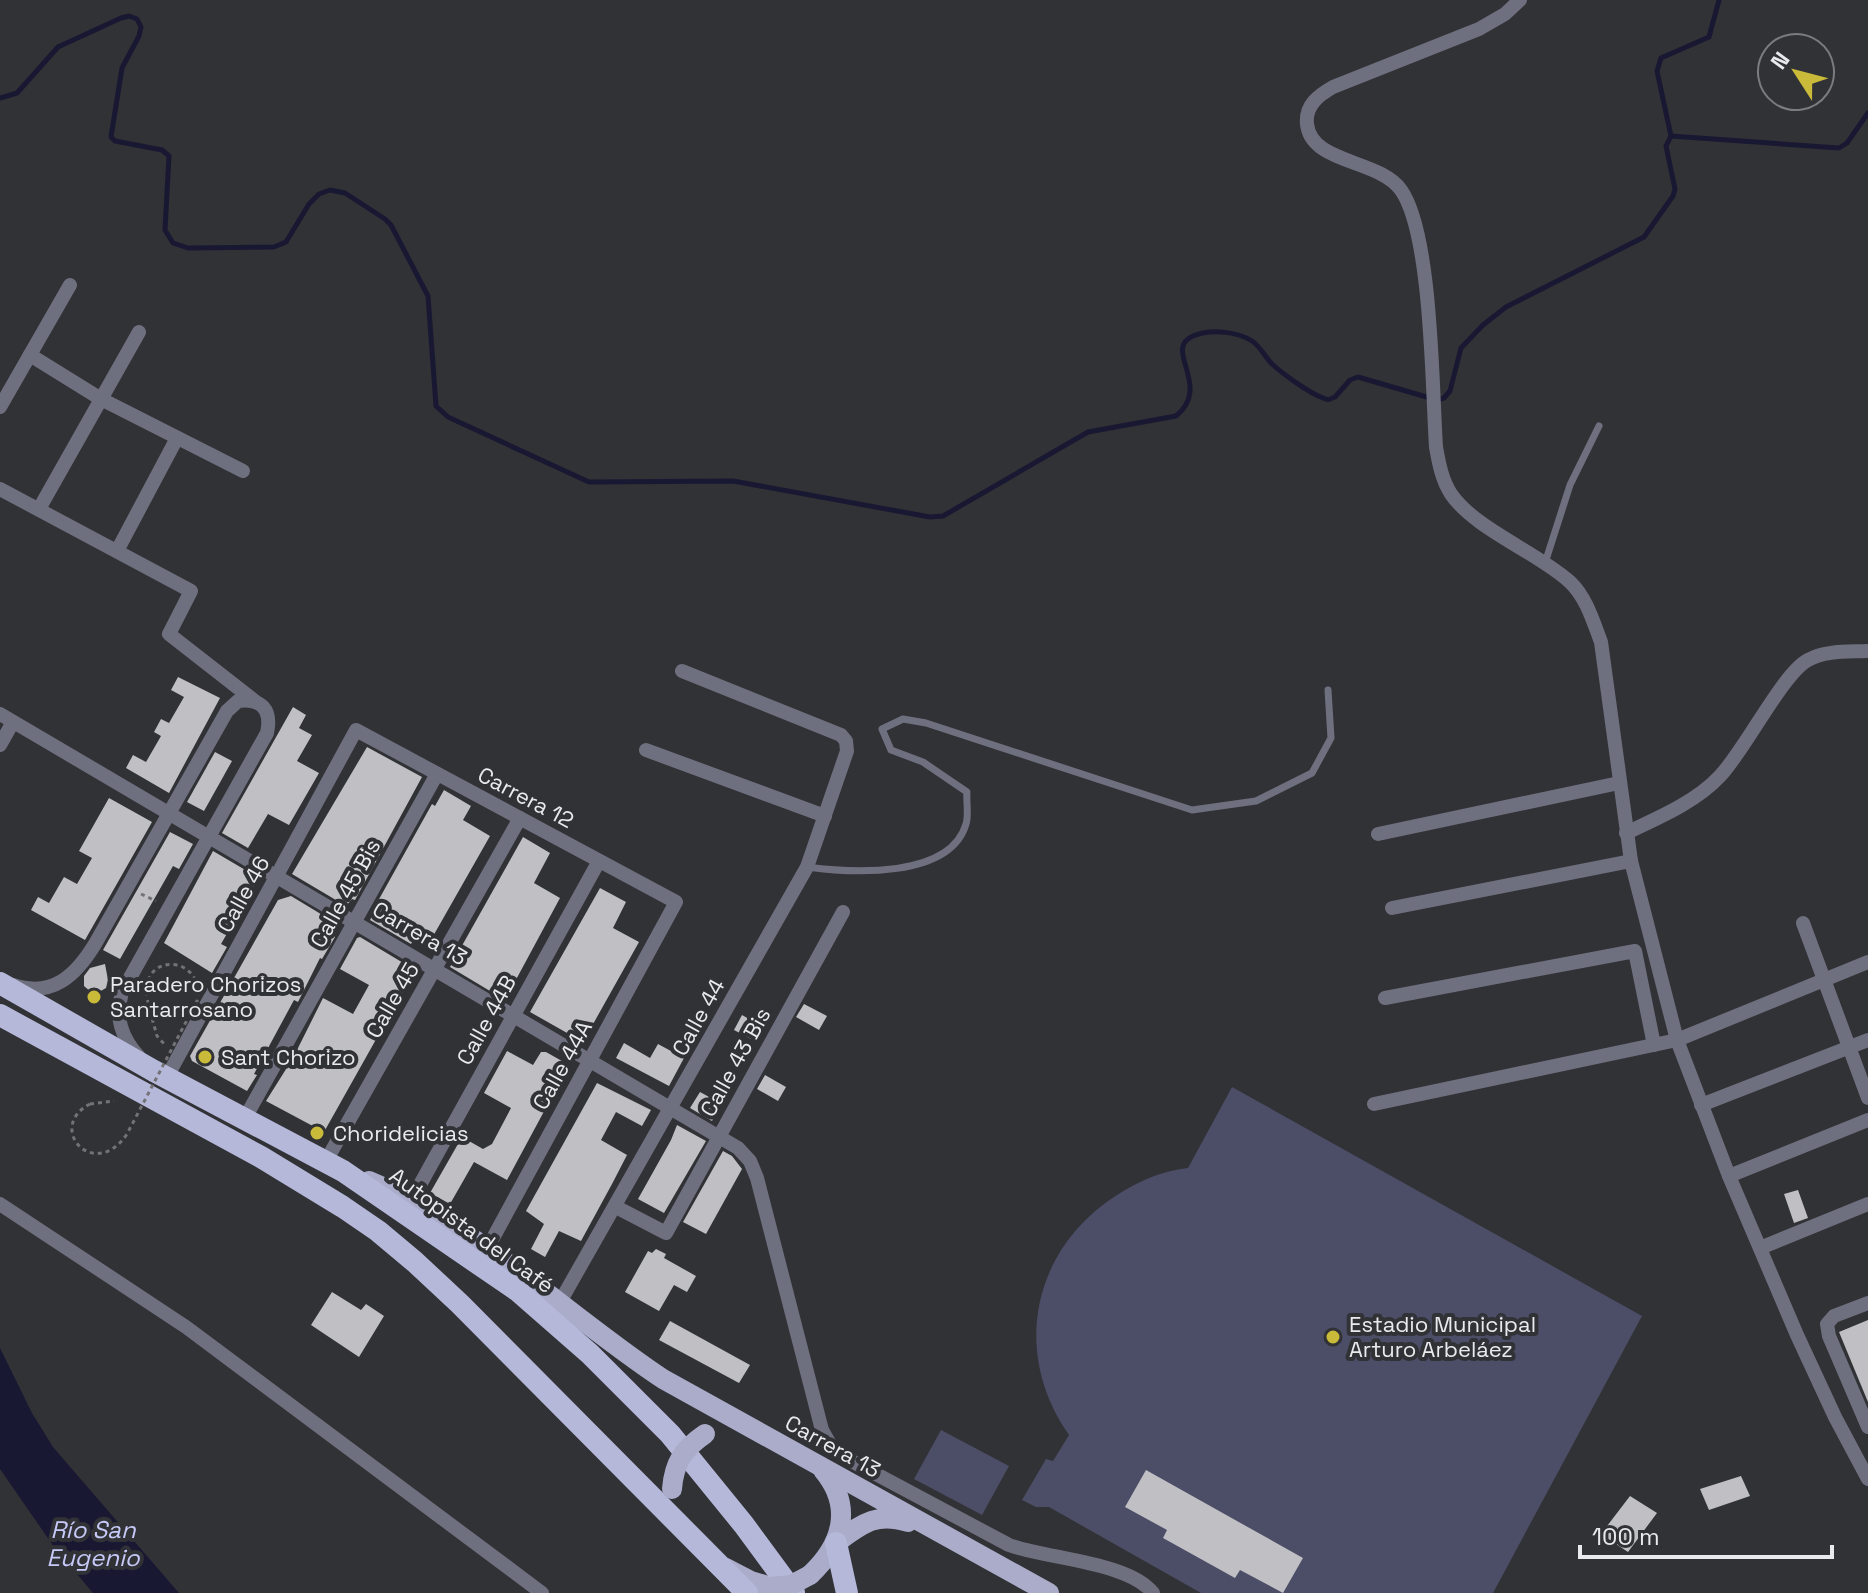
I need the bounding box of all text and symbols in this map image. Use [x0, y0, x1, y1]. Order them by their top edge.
north arrow [1756, 32, 1836, 112]
text: N [1764, 46, 1795, 74]
street label: Carrera 12 [473, 760, 579, 834]
street label: Calle 45 Bis [304, 834, 386, 952]
street label: Calle 46 [211, 851, 275, 937]
street label: Carrera 13 [368, 895, 472, 971]
street label: Calle 45 [359, 957, 425, 1043]
place label: Paradero Chorizos Santarrosano [110, 970, 301, 1023]
street label: Calle 44B [450, 970, 522, 1070]
street label: Calle 44 [665, 973, 731, 1060]
marker: Paradero Chorizos Santarrosano [85, 988, 103, 1006]
street label: Calle 43 Bis [694, 1003, 776, 1121]
street label: Calle 44A [526, 1015, 598, 1114]
place label: Sant Chorizo [221, 1043, 356, 1071]
marker: Sant Chorizo [196, 1048, 214, 1066]
place label: Choridelicias [333, 1119, 469, 1147]
marker: Choridelicias [308, 1124, 326, 1142]
street label: Autopista del Café [384, 1161, 560, 1299]
place label: Estadio Municipal Arturo Arbeláez [1349, 1310, 1536, 1363]
marker: Estadio Municipal Arturo Arbeláez [1324, 1328, 1342, 1346]
street label: Carrera 13 [780, 1408, 886, 1484]
scale bar [1580, 1509, 1832, 1559]
water label: Río San Eugenio [46, 1514, 141, 1573]
text: 100 m [1592, 1521, 1660, 1552]

